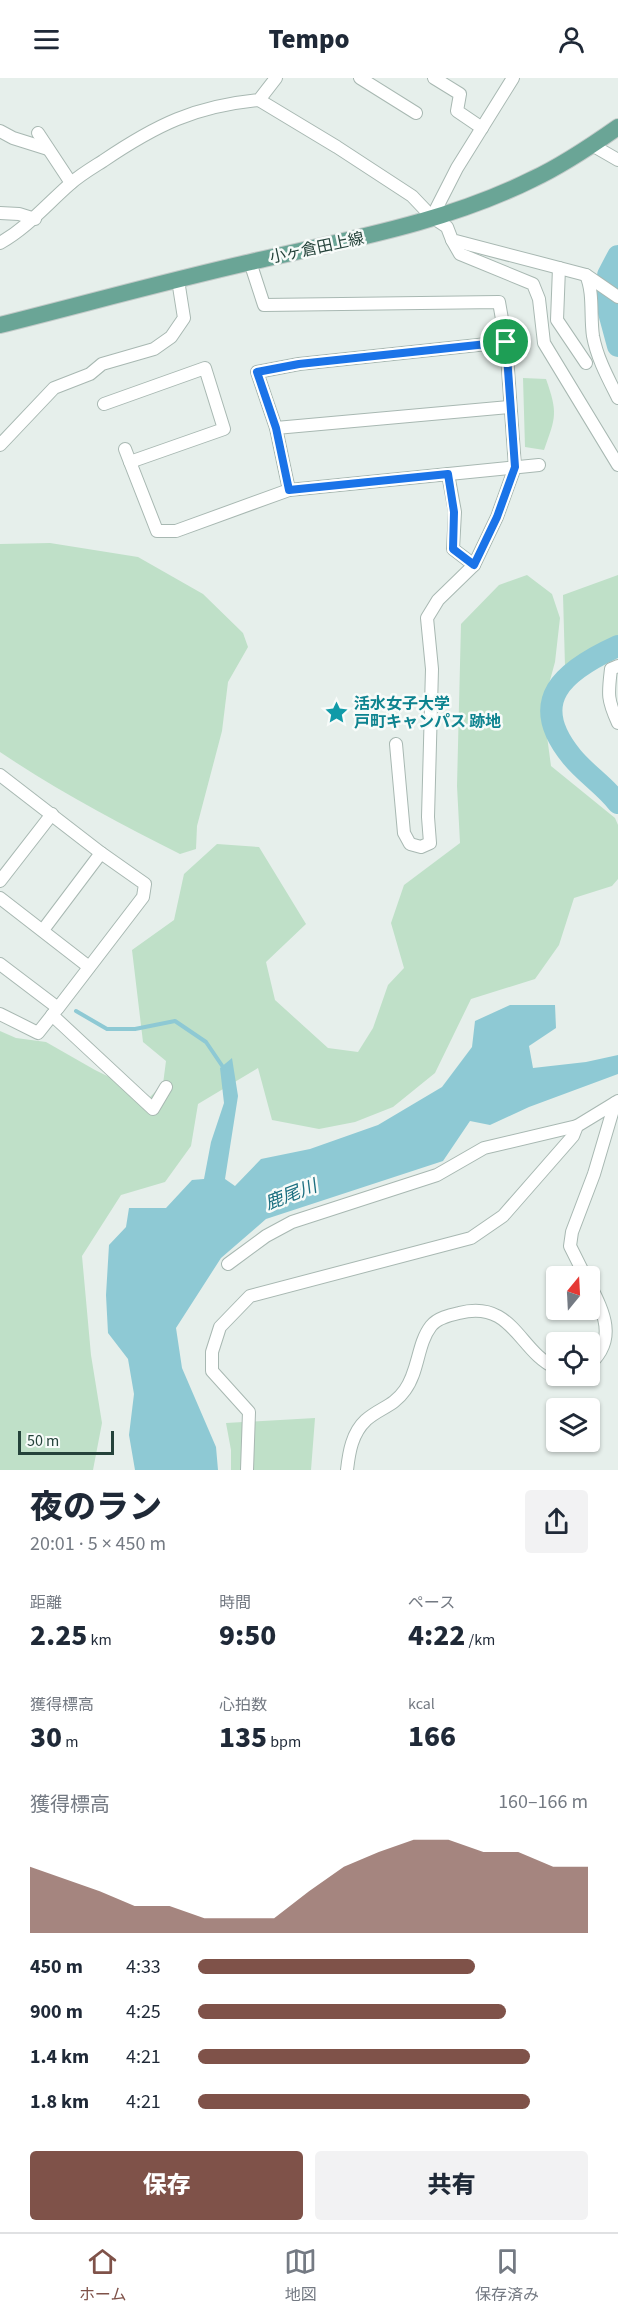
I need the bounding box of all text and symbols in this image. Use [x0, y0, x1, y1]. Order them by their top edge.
text: Tempo [268, 20, 350, 59]
icon: menu [30, 23, 63, 56]
icon: person [555, 23, 588, 56]
street label: 小ヶ倉田上線 [268, 227, 366, 269]
pin [480, 316, 531, 367]
icon: arrive [489, 325, 522, 358]
place label: 活水女子大学 戸町キャンパス 跡地 [354, 693, 501, 733]
place icon: 活水女子大学 戸町キャンパス 跡地 [323, 700, 349, 726]
water label: 鹿尾川 [261, 1173, 323, 1216]
north arrow [546, 1266, 600, 1320]
map controls [546, 1266, 600, 1452]
button: locate [546, 1332, 600, 1386]
button: layers [546, 1398, 600, 1452]
scale bar [18, 1428, 114, 1456]
text: 50 m [27, 1430, 59, 1452]
text: 夜のラン [30, 1484, 162, 1531]
button: share [525, 1490, 588, 1553]
text: 20:01 · 5 × 450 m [30, 1530, 166, 1558]
text: 距離 [30, 1592, 62, 1614]
text: 時間 [219, 1592, 251, 1614]
text: ペース [408, 1592, 455, 1614]
text: 2.25 [30, 1614, 87, 1657]
text: 9:50 [219, 1614, 276, 1657]
text: 4:22 [408, 1614, 465, 1657]
text: km [87, 1629, 112, 1651]
text: /km [465, 1629, 495, 1651]
text: kcal [408, 1693, 435, 1715]
text: 獲得標高 [30, 1694, 94, 1716]
text: 心拍数 [219, 1694, 267, 1716]
text: 166 [408, 1715, 456, 1758]
text: 30 [30, 1716, 62, 1759]
text: 135 [219, 1716, 267, 1759]
text: m [62, 1731, 79, 1753]
text: bpm [267, 1731, 301, 1753]
text: 160–166 m [498, 1788, 588, 1816]
text: 獲得標高 [30, 1791, 110, 1819]
text: 450 m [30, 1953, 83, 1981]
text: 4:33 [126, 1953, 161, 1981]
text: 900 m [30, 1998, 83, 2026]
text: 4:25 [126, 1998, 161, 2026]
text: 1.4 km [30, 2043, 89, 2071]
text: 4:21 [126, 2043, 161, 2071]
text: 1.8 km [30, 2088, 89, 2116]
text: 4:21 [126, 2088, 161, 2116]
button: 保存 [30, 2151, 303, 2220]
button: 共有 [315, 2151, 588, 2220]
tab: ホーム [79, 2245, 126, 2306]
tab: 地図 [284, 2245, 317, 2306]
tab: 保存済み [475, 2245, 539, 2306]

